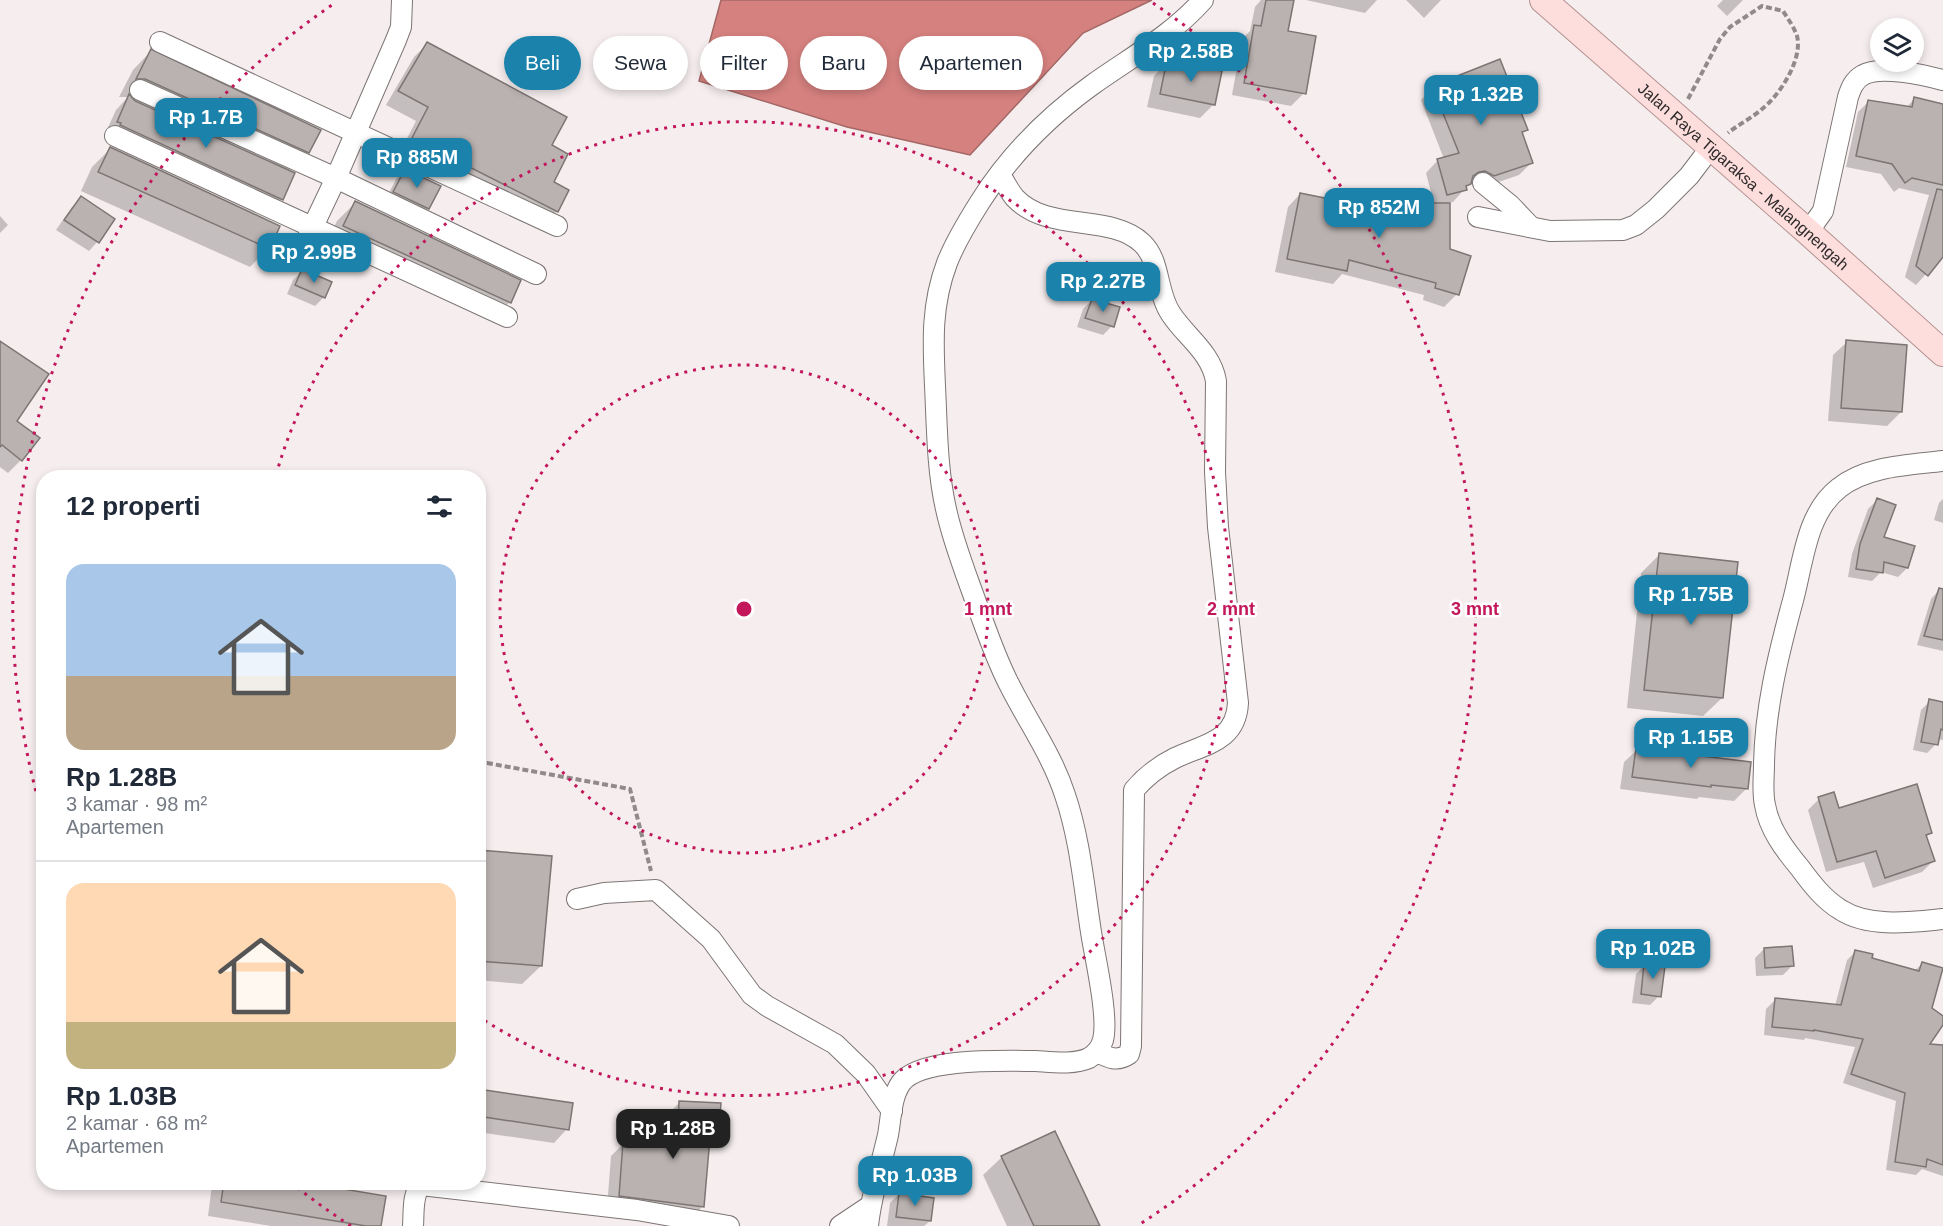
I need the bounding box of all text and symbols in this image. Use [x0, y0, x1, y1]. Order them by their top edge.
map controls [1870, 18, 1924, 72]
button: layers [1870, 18, 1924, 72]
pin: Rp 2.58B [1129, 32, 1253, 83]
chip: Beli [504, 36, 581, 90]
chip: Sewa [593, 36, 688, 90]
chip: Filter [700, 36, 788, 90]
chip: Baru [800, 36, 887, 90]
chip: Apartemen [899, 36, 1043, 90]
text: Rp 2.58B [1148, 40, 1234, 62]
pin: Rp 1.32B [1419, 75, 1543, 126]
street label: Jalan Raya Tigaraksa - Malangnengah [1635, 79, 1852, 273]
text: Rp 1.32B [1438, 83, 1524, 105]
pin: Rp 1.7B [151, 98, 261, 149]
text: Rp 1.7B [169, 106, 243, 128]
pin: Rp 885M [362, 138, 472, 189]
text: Rp 885M [376, 146, 458, 168]
pin: Rp 852M [1324, 188, 1434, 239]
text: Rp 852M [1338, 196, 1420, 218]
pin: Rp 2.99B [252, 233, 376, 284]
text: Rp 2.99B [271, 241, 357, 263]
pin: Rp 2.27B [1041, 262, 1165, 313]
text: Rp 2.27B [1060, 270, 1146, 292]
icon: filters [423, 490, 456, 523]
text: 12 properti [66, 491, 200, 521]
pin: Rp 1.75B [1629, 575, 1753, 626]
text: Rp 1.75B [1648, 583, 1734, 605]
centre of rings [734, 599, 754, 619]
text: 1 mnt [964, 599, 1012, 619]
text: 2 mnt [1207, 599, 1255, 619]
text: 3 mnt [1451, 599, 1499, 619]
icon: home [207, 603, 315, 711]
pin: Rp 1.15B [1629, 718, 1753, 769]
text: Rp 1.15B [1648, 726, 1734, 748]
text: Rp 1.28B [66, 762, 177, 792]
text: 3 kamar · 98 m² [66, 793, 207, 815]
text: Apartemen [66, 816, 164, 838]
icon: home [207, 922, 315, 1030]
pin: Rp 1.02B [1591, 929, 1715, 980]
text: Rp 1.02B [1610, 937, 1696, 959]
text: Rp 1.03B [66, 1081, 177, 1111]
pin: Rp 1.28B [611, 1109, 735, 1160]
text: 2 kamar · 68 m² [66, 1112, 207, 1134]
text: Rp 1.28B [630, 1117, 716, 1139]
text: Apartemen [66, 1135, 164, 1157]
pin: Rp 1.03B [853, 1156, 977, 1207]
text: Rp 1.03B [872, 1164, 958, 1186]

